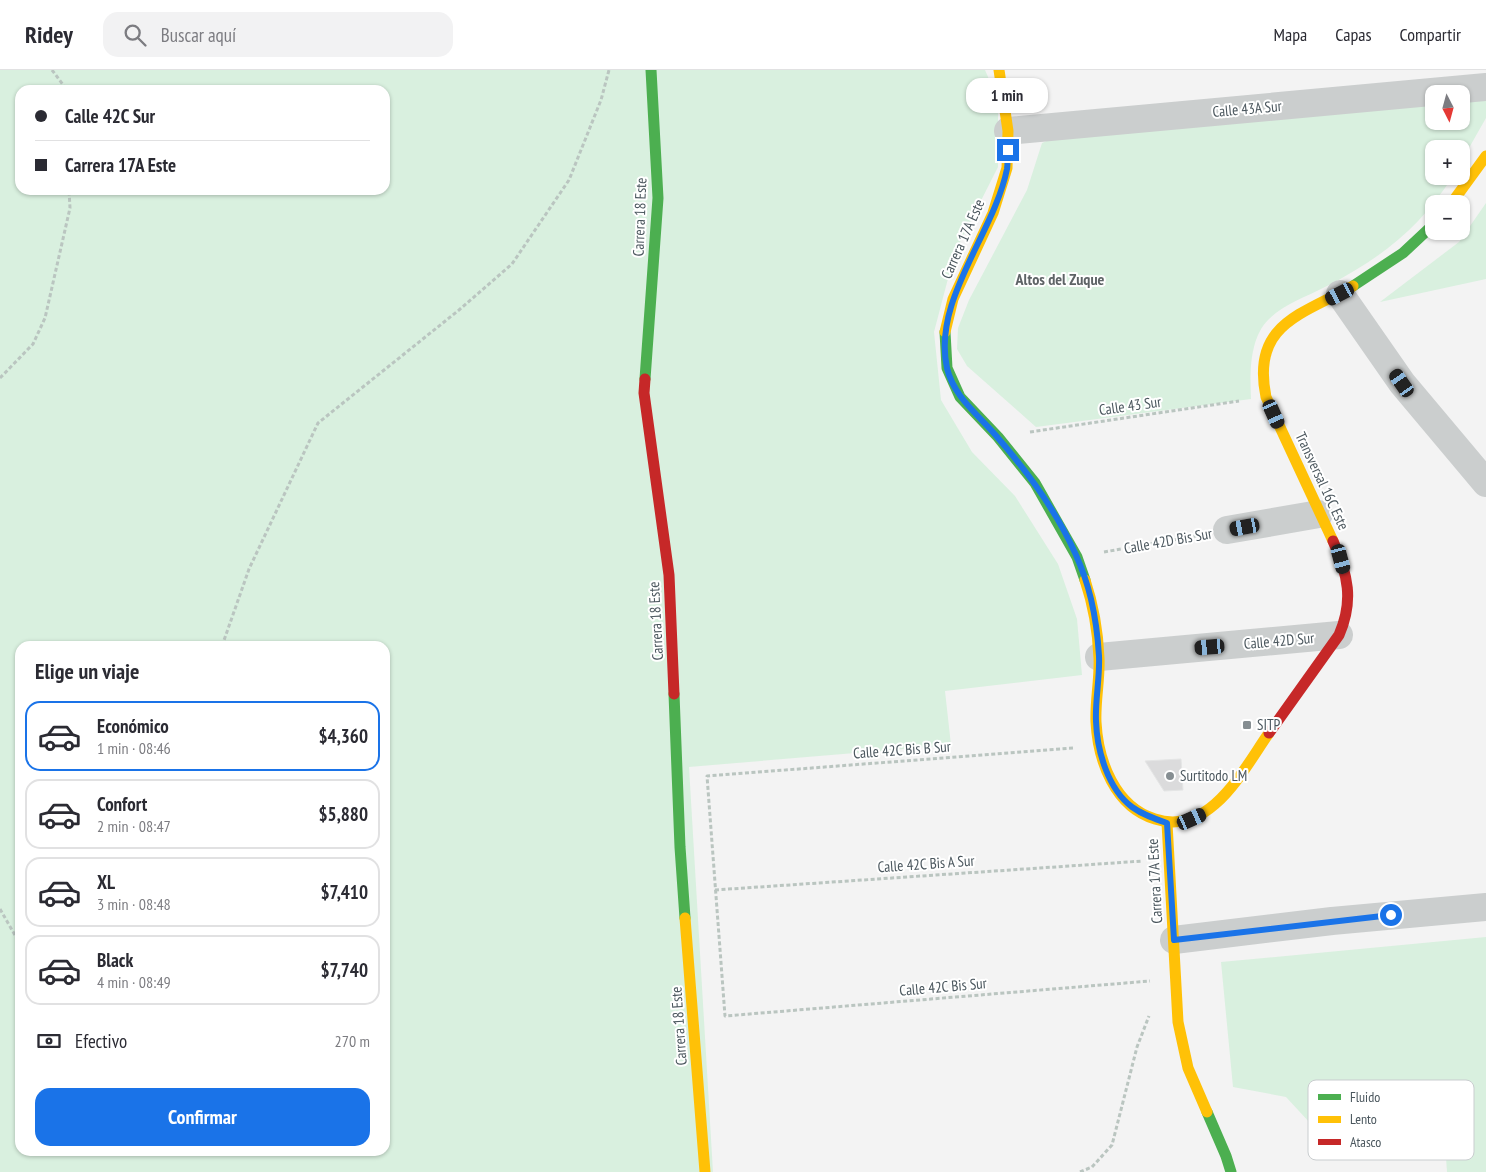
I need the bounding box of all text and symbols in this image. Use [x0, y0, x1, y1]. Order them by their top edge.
search box [103, 12, 453, 57]
text: Ridey [25, 19, 73, 50]
icon: search [121, 21, 149, 49]
text: Buscar aquí [161, 23, 236, 47]
text: Mapa [1274, 23, 1307, 46]
text: Capas [1335, 23, 1372, 46]
text: Compartir [1400, 23, 1461, 46]
callout: 1 min [967, 78, 1049, 112]
text: 1 min [991, 85, 1023, 105]
north arrow [1425, 85, 1470, 130]
map controls [1425, 85, 1470, 240]
street label: Calle 43A Sur [1212, 96, 1283, 121]
text: Calle 42C Sur [65, 104, 155, 128]
route end [997, 139, 1019, 161]
button: + [1425, 140, 1470, 185]
text: Carrera 17A Este [65, 153, 176, 177]
street label: Carrera 18 Este [629, 177, 650, 257]
button: − [1425, 195, 1470, 240]
street label: Carrera 17A Este [937, 196, 989, 282]
district label: Altos del Zuque [1015, 269, 1105, 289]
car [1323, 281, 1356, 307]
car [1387, 366, 1416, 400]
street label: Calle 43 Sur [1098, 392, 1163, 419]
car [1261, 397, 1286, 431]
street label: Transversal 16C Este [1291, 429, 1353, 533]
car [1228, 517, 1261, 537]
street label: Calle 42D Bis Sur [1122, 523, 1214, 558]
car [1329, 543, 1352, 575]
street label: Carrera 18 Este [644, 581, 667, 661]
street label: Calle 42D Sur [1243, 628, 1316, 653]
car [1194, 638, 1225, 656]
text: Elige un viaje [35, 657, 139, 685]
icon: car [37, 714, 82, 759]
text: Económico [97, 714, 169, 738]
place label: SITP [1257, 715, 1281, 734]
marker: SITP [1241, 719, 1253, 731]
text: $4,360 [318, 724, 368, 748]
street label: Calle 42C Bis B Sur [852, 737, 952, 762]
text: 1 min · 08:46 [97, 738, 171, 758]
place label: Surtitodo LM [1180, 766, 1247, 785]
marker: Surtitodo LM [1164, 770, 1176, 782]
icon: car [37, 792, 82, 837]
text: Confort [97, 792, 147, 816]
text: $5,880 [318, 802, 368, 826]
car [1175, 806, 1208, 832]
text: 2 min · 08:47 [97, 816, 171, 836]
street label: Carrera 17A Este [1143, 838, 1166, 924]
street label: Calle 42C Bis A Sur [877, 851, 976, 876]
icon: car [37, 870, 82, 915]
text: XL [97, 870, 115, 894]
text: $7,410 [320, 880, 368, 904]
text: 3 min · 08:48 [97, 894, 171, 914]
route start [1380, 904, 1402, 926]
icon: car [37, 948, 82, 993]
text: Black [97, 948, 133, 972]
text: $7,740 [320, 958, 368, 982]
text: 4 min · 08:49 [97, 972, 171, 992]
street label: Calle 42C Bis Sur [898, 973, 988, 1000]
street label: Carrera 18 Este [666, 986, 691, 1066]
icon: cash [35, 1027, 63, 1055]
text: Efectivo [75, 1029, 127, 1053]
text: 270 m [335, 1031, 370, 1051]
legend [1308, 1080, 1474, 1160]
button: Confirmar [35, 1088, 370, 1146]
text: Fluido [1350, 1088, 1380, 1106]
text: Lento [1350, 1110, 1377, 1128]
text: Atasco [1350, 1133, 1381, 1151]

